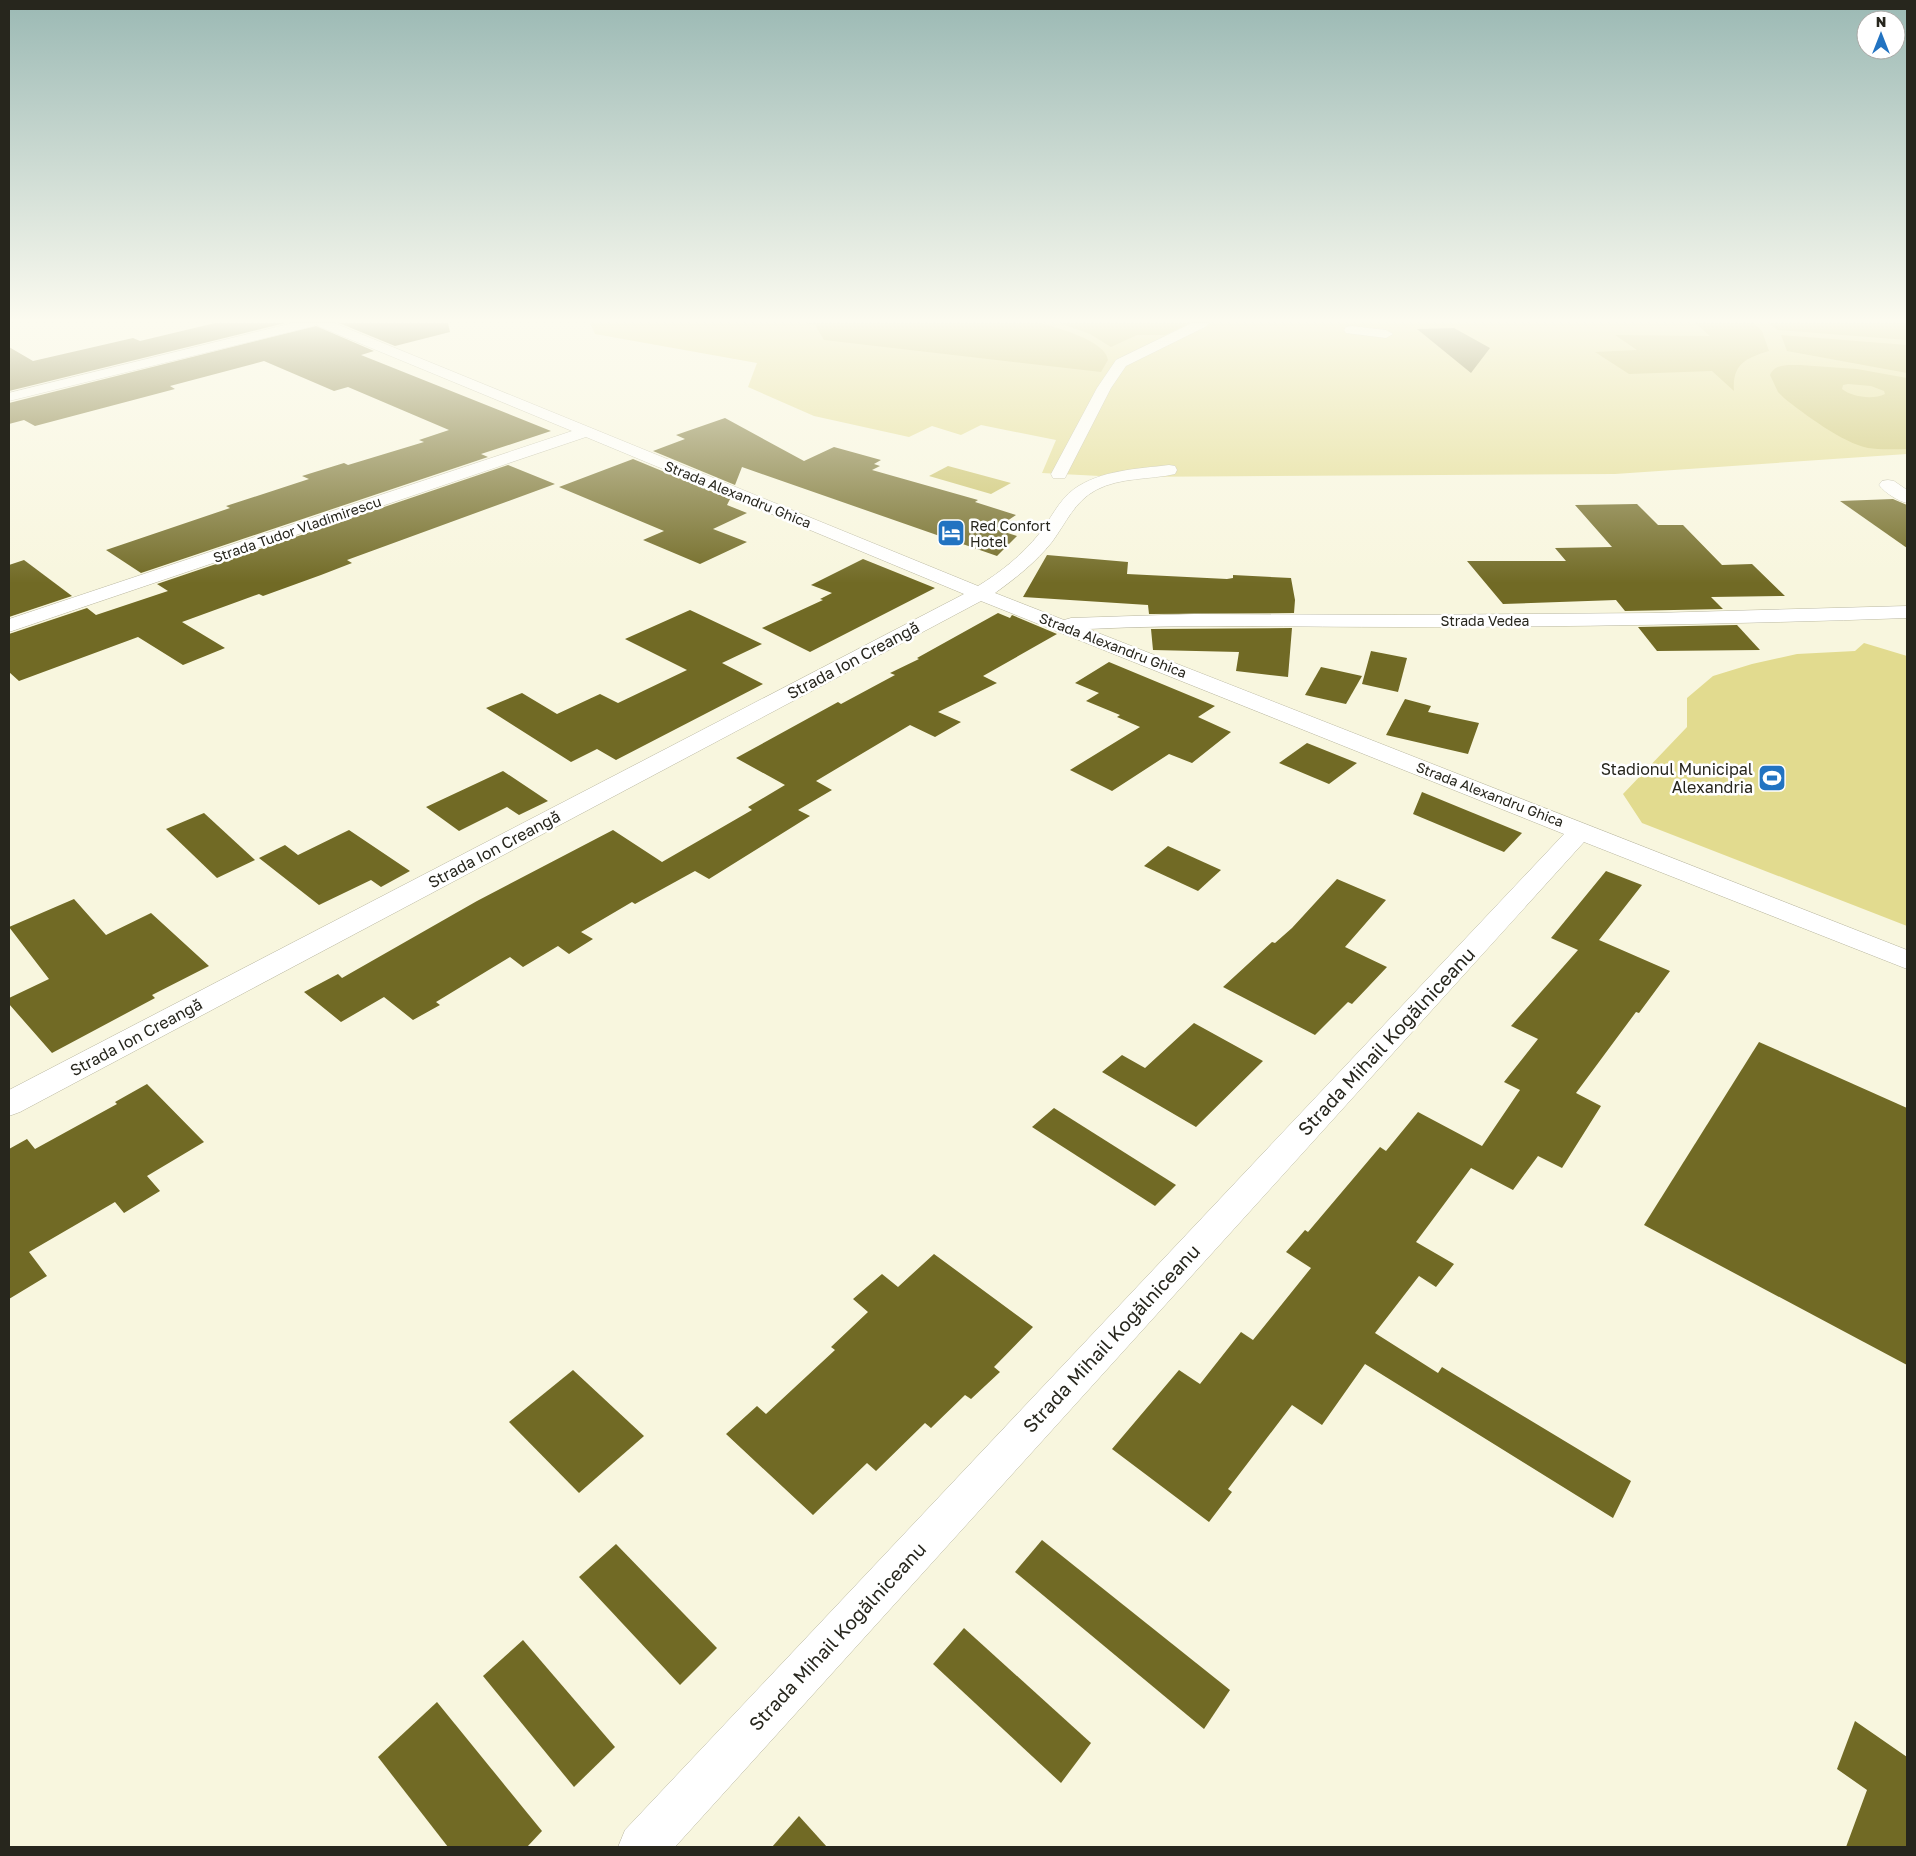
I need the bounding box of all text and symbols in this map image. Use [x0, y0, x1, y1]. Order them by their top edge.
north arrow [1856, 10, 1906, 60]
text: N [1876, 13, 1886, 30]
street label: Strada Alexandru Ghica [662, 457, 814, 531]
street label: Strada Tudor Vladimirescu [211, 492, 383, 566]
place label: Red Confort Hotel [970, 517, 1051, 550]
hotel icon: Red Confort Hotel [936, 518, 966, 548]
street label: Strada Alexandru Ghica [1037, 609, 1189, 681]
street label: Strada Vedea [1441, 612, 1529, 629]
street label: Strada Ion Creangă [783, 617, 923, 703]
street label: Strada Alexandru Ghica [1414, 758, 1566, 830]
place label: Stadionul Municipal Alexandria [1601, 759, 1753, 797]
sports icon: Stadionul Municipal Alexandria [1757, 763, 1787, 793]
street label: Strada Ion Creangă [424, 806, 564, 892]
street label: Strada Mihail Kogălniceanu [1293, 942, 1479, 1140]
street label: Strada Ion Creangă [66, 994, 206, 1080]
street label: Strada Mihail Kogălniceanu [1018, 1239, 1204, 1437]
street label: Strada Mihail Kogălniceanu [744, 1537, 930, 1735]

